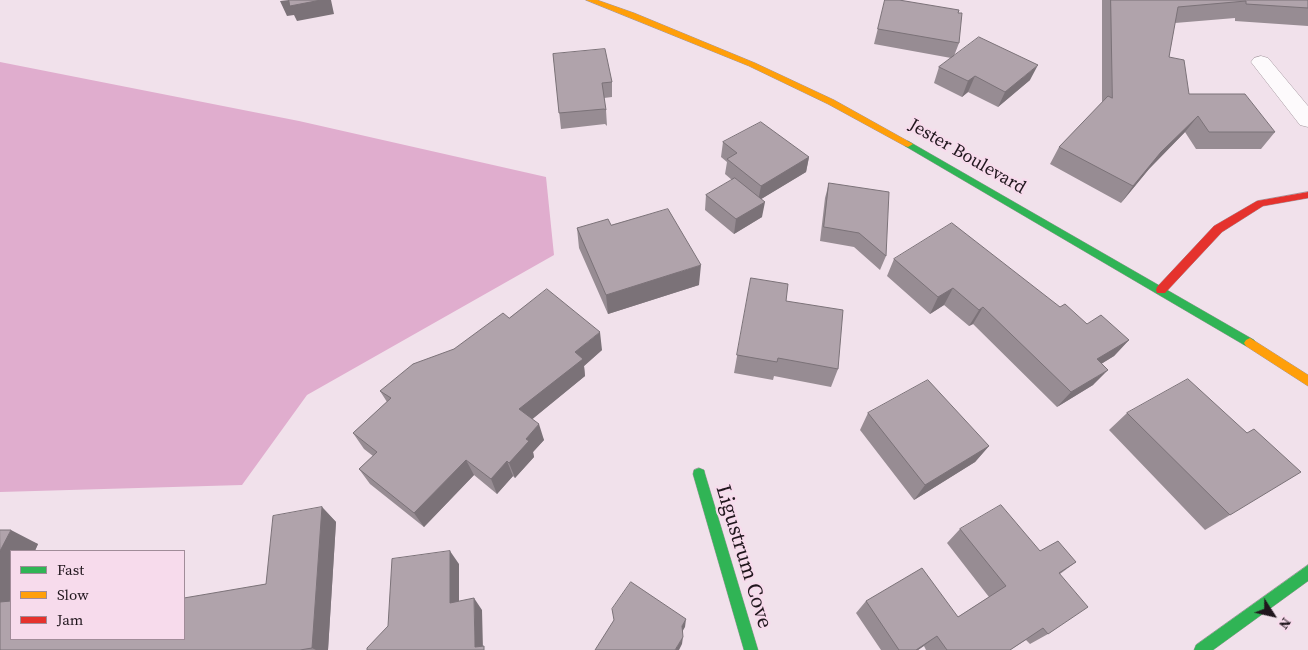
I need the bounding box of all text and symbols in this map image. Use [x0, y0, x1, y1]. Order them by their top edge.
street label: Jester Boulevard [905, 115, 1029, 199]
street label: Ligustrum Cove [709, 482, 777, 632]
legend [10, 550, 185, 640]
text: Fast [57, 559, 84, 580]
text: Slow [57, 584, 89, 605]
north arrow [1248, 590, 1298, 640]
text: Jam [57, 609, 83, 630]
text: N [1274, 614, 1296, 634]

